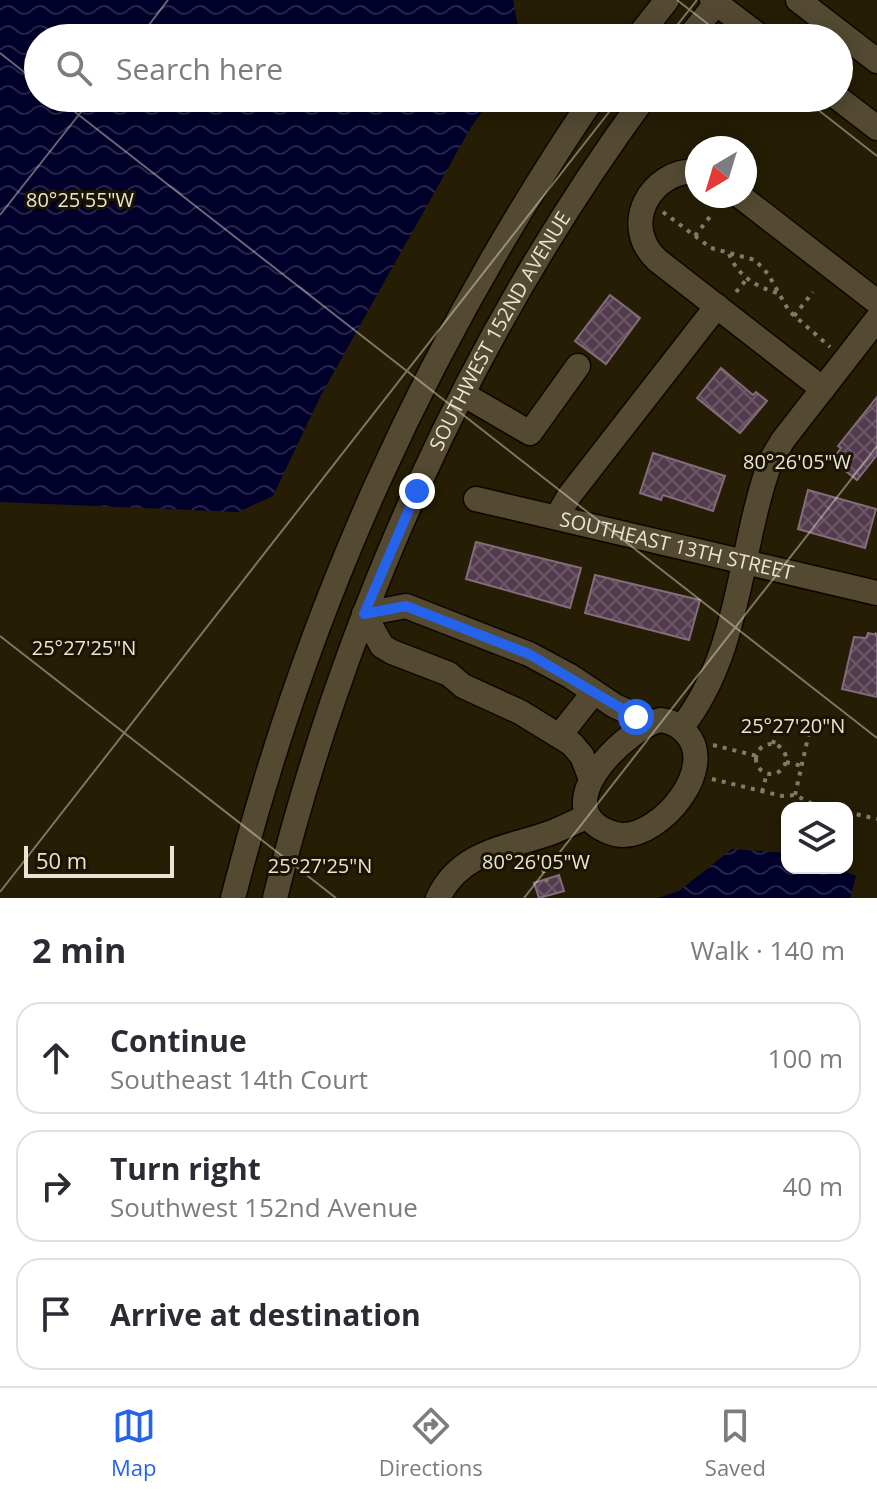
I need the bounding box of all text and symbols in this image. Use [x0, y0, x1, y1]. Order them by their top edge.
search box [24, 24, 853, 112]
icon: search [52, 46, 96, 90]
text: Search here [116, 48, 283, 89]
north arrow [685, 136, 757, 208]
text: 80°25'55"W [26, 186, 135, 213]
street label: SOUTHWEST 152ND AVENUE [423, 206, 576, 455]
text: 80°26'05"W [743, 448, 852, 475]
route end [399, 473, 435, 509]
street label: SOUTHEAST 13TH STREET [557, 505, 796, 586]
text: 25°27'25"N [32, 634, 136, 661]
route start [618, 699, 654, 735]
text: 25°27'20"N [741, 712, 845, 739]
map controls [781, 802, 853, 874]
button: layers [781, 802, 853, 874]
scale bar [24, 842, 174, 878]
text: 50 m [36, 845, 87, 875]
text: 80°26'05"W [482, 848, 591, 875]
text: 25°27'25"N [268, 852, 372, 879]
text: 2 min [32, 927, 126, 973]
text: Walk · 140 m [691, 932, 845, 968]
text: Continue [110, 1020, 247, 1061]
icon: ahead [34, 1036, 78, 1080]
text: 100 m [768, 1040, 843, 1076]
text: Southeast 14th Court [110, 1061, 368, 1097]
text: Turn right [110, 1148, 261, 1189]
icon: right [34, 1164, 78, 1208]
text: 40 m [782, 1168, 843, 1204]
text: Southwest 152nd Avenue [110, 1189, 418, 1225]
icon: arrive [34, 1292, 78, 1336]
text: Arrive at destination [110, 1294, 421, 1335]
tab: Map [111, 1404, 157, 1482]
tab: Directions [379, 1404, 483, 1482]
tab: Saved [705, 1404, 766, 1482]

